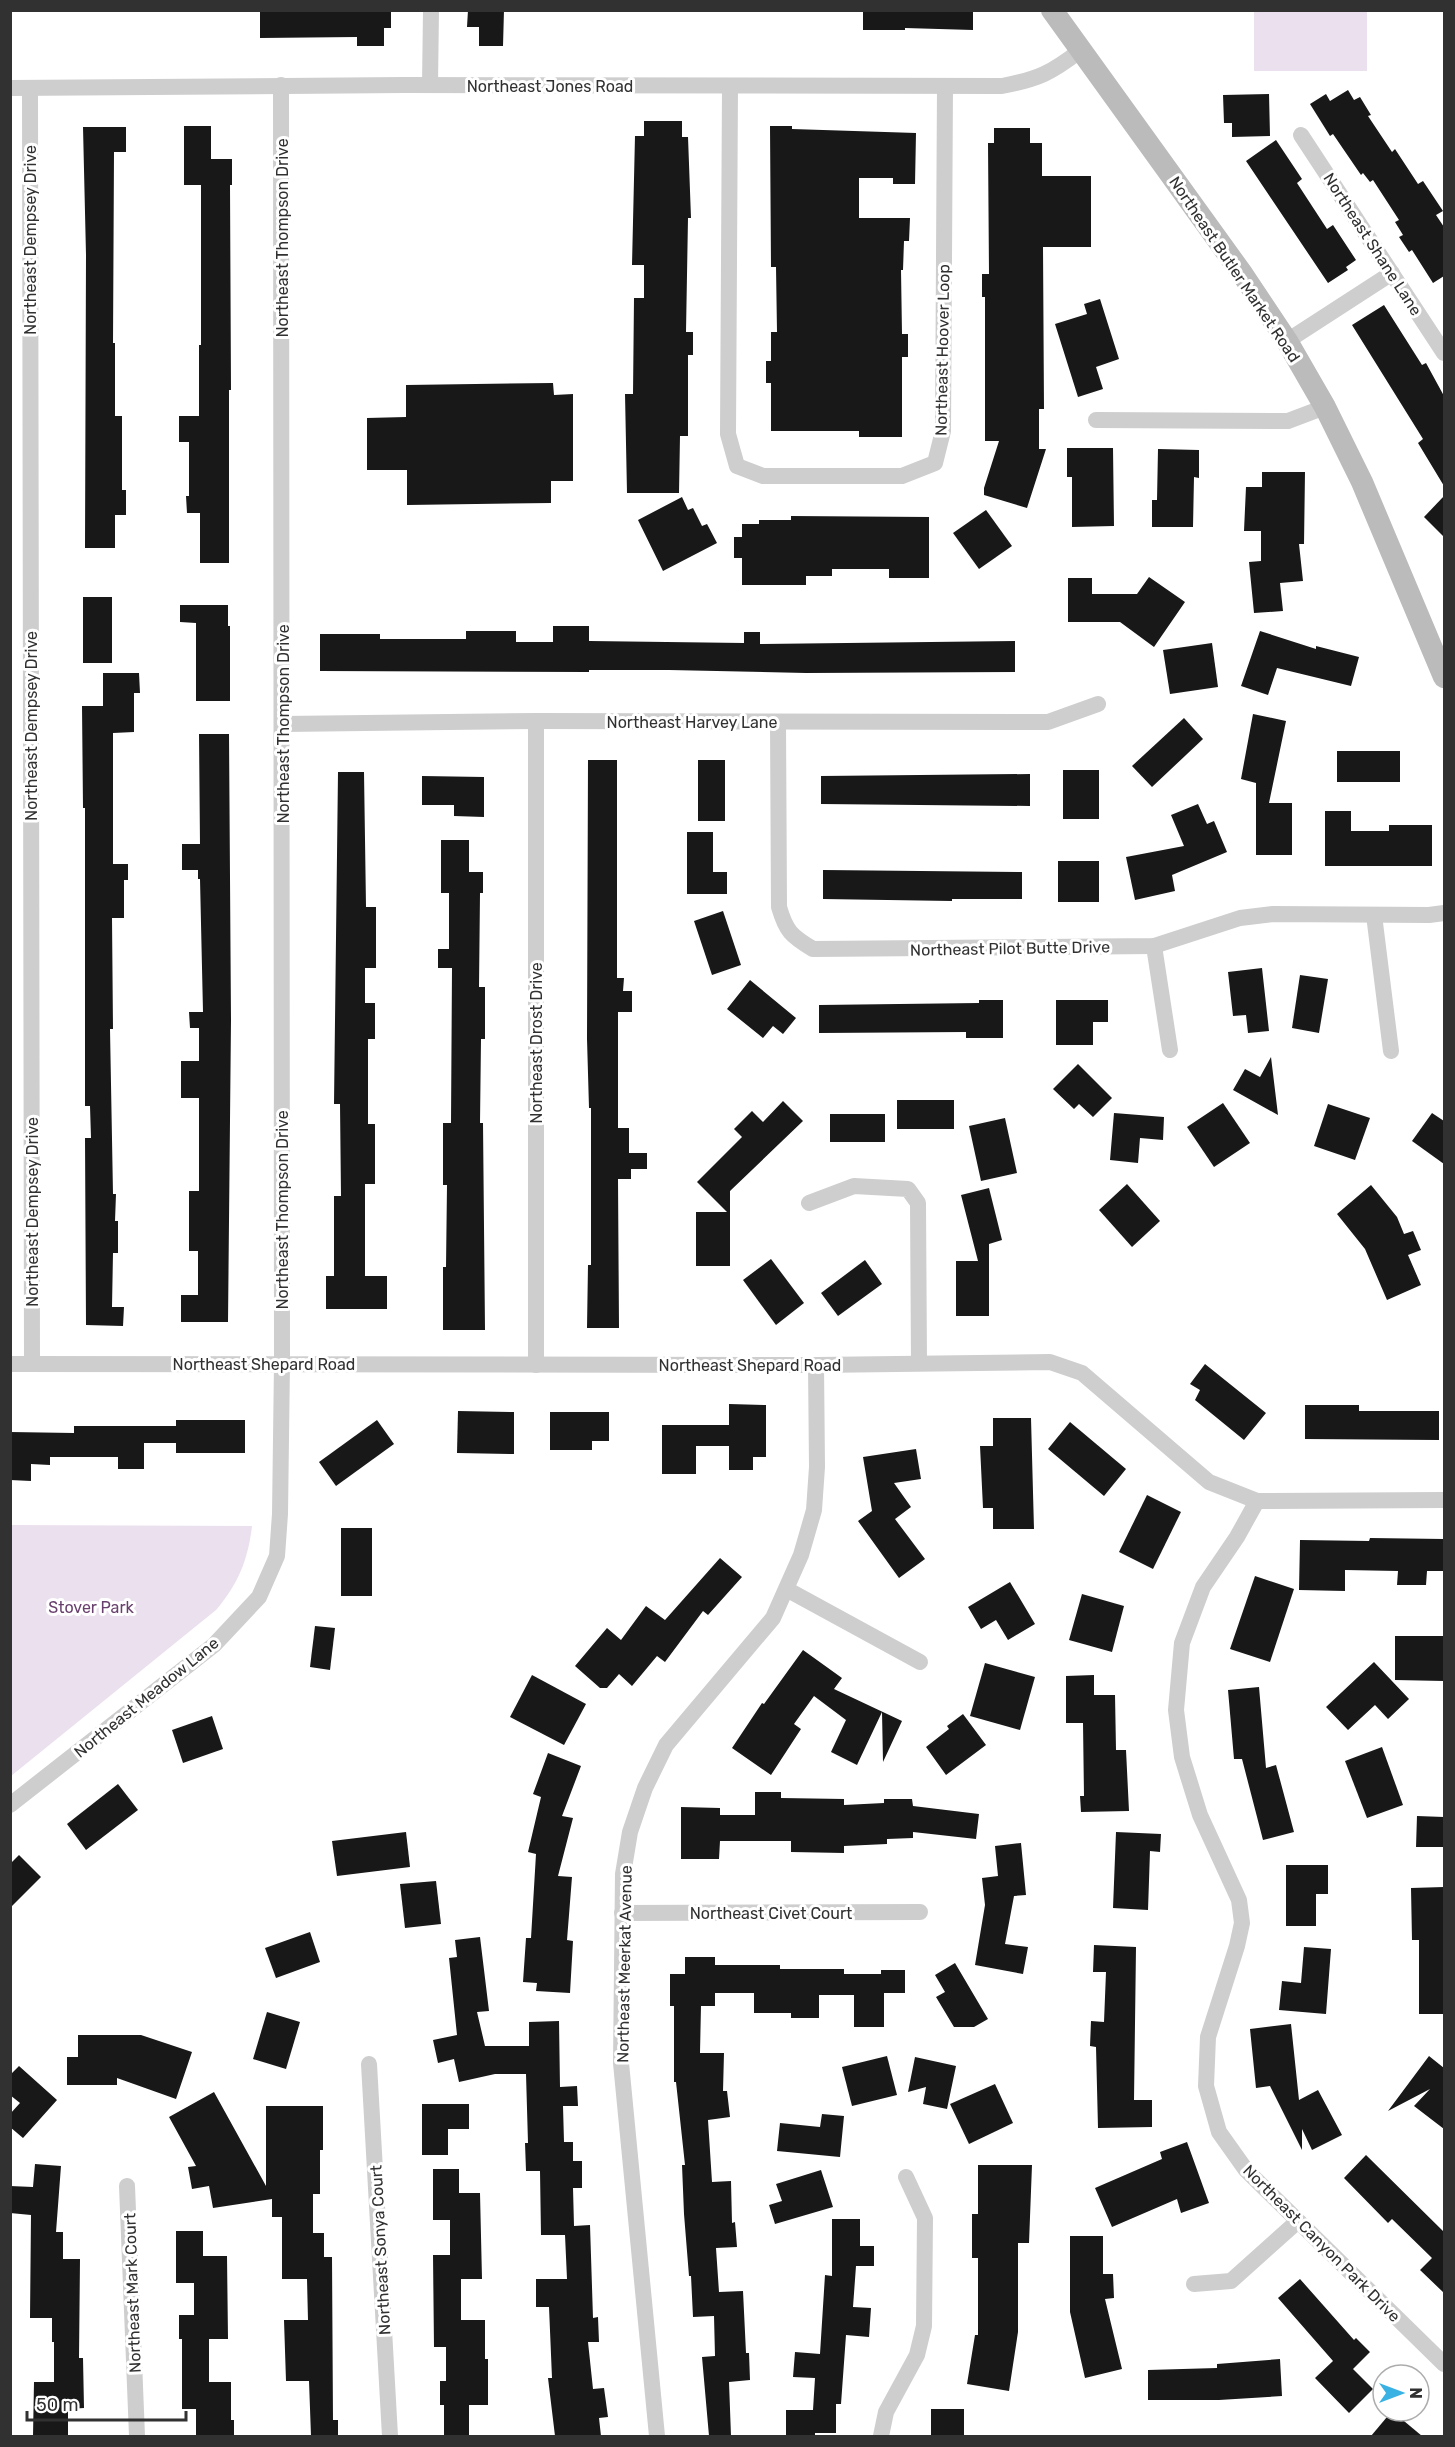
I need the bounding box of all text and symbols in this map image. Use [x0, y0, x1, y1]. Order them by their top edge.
street label: Northeast Jones Road [467, 77, 633, 96]
street label: Northeast Thompson Drive [273, 138, 292, 338]
street label: Northeast Dempsey Drive [21, 145, 40, 335]
street label: Northeast Shane Lane [1319, 169, 1426, 319]
street label: Northeast Butler Market Road [1165, 173, 1304, 366]
street label: Northeast Hoover Loop [932, 264, 953, 436]
street label: Northeast Thompson Drive [274, 624, 293, 824]
street label: Northeast Dempsey Drive [22, 631, 41, 821]
street label: Northeast Harvey Lane [607, 713, 777, 732]
street label: Northeast Pilot Butte Drive [910, 937, 1110, 960]
street label: Northeast Drost Drive [527, 962, 546, 1124]
street label: Northeast Thompson Drive [273, 1110, 292, 1310]
street label: Northeast Dempsey Drive [23, 1117, 42, 1307]
street label: Northeast Shepard Road [173, 1355, 355, 1374]
street label: Northeast Shepard Road [659, 1356, 841, 1375]
park label: Stover Park [48, 1598, 135, 1617]
street label: Northeast Meadow Lane [70, 1633, 222, 1762]
street label: Northeast Meerkat Avenue [613, 1865, 636, 2063]
street label: Northeast Civet Court [690, 1904, 852, 1923]
street label: Northeast Canyon Park Drive [1239, 2161, 1404, 2326]
street label: Northeast Sonya Court [367, 2165, 394, 2335]
street label: Northeast Mark Court [120, 2213, 145, 2373]
north arrow [1371, 2363, 1431, 2423]
scale bar [27, 2384, 186, 2422]
text: N [1406, 2387, 1425, 2399]
text: 50 m [36, 2394, 79, 2416]

